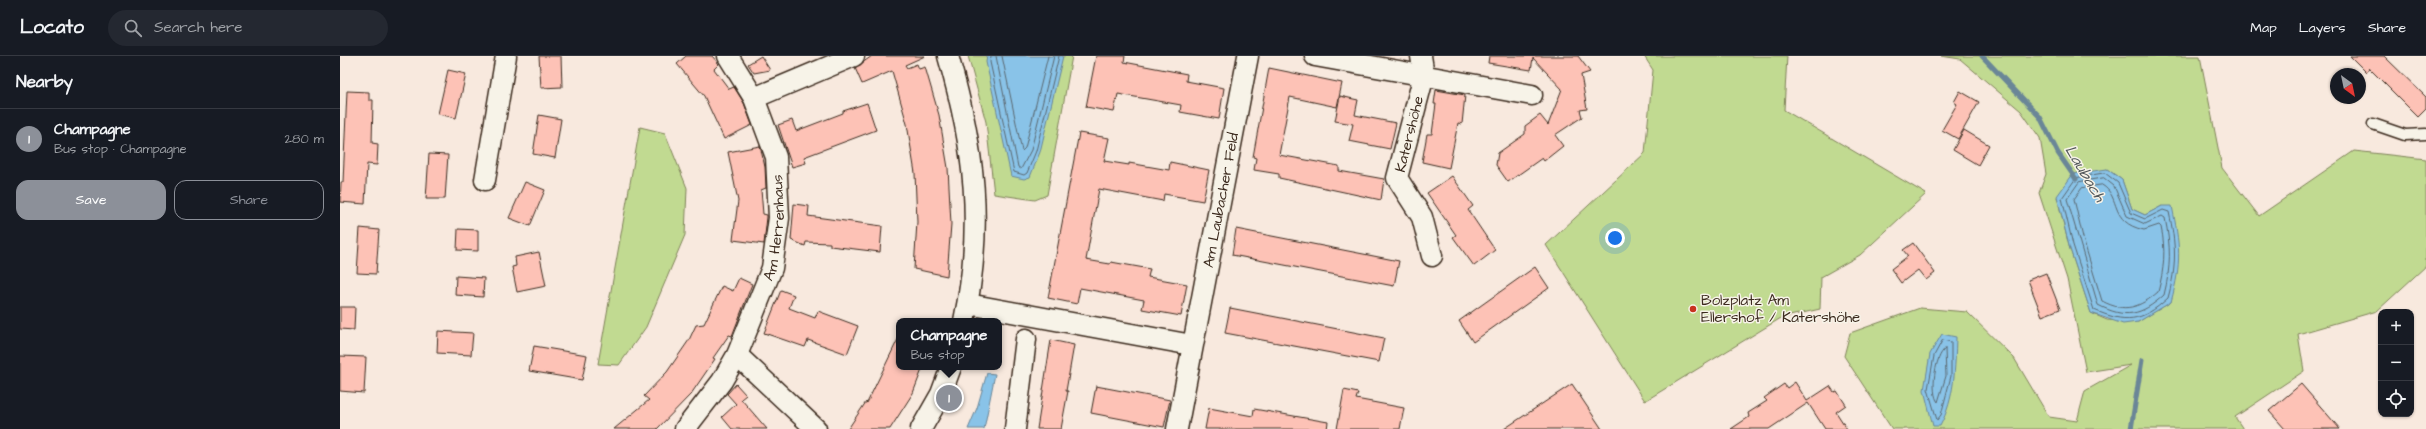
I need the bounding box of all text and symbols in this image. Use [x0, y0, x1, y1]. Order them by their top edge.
search box [108, 10, 388, 46]
text: Locato [20, 14, 84, 41]
icon: search [122, 17, 144, 39]
text: Search here [154, 17, 242, 38]
text: Map [2250, 18, 2277, 38]
text: Layers [2299, 18, 2346, 38]
text: Share [2368, 18, 2406, 38]
north arrow [2330, 68, 2366, 104]
text: Nearby [16, 70, 73, 94]
street label: Katershöhe [1390, 94, 1429, 175]
text: Champagne [54, 119, 131, 140]
text: 1 [28, 130, 30, 148]
text: 280 m [285, 130, 324, 148]
street label: Am Laubacher Feld [1198, 131, 1244, 269]
text: Bus stop · Champagne [54, 140, 187, 158]
water label: Laubach [2060, 141, 2111, 207]
street label: Am Herrenhaus [758, 173, 790, 284]
button: Save [16, 180, 166, 220]
button: Share [174, 180, 324, 220]
your location [1605, 228, 1625, 248]
place label: Bolzplatz Am Ellershof / Katershöhe [1701, 290, 1860, 328]
marker: Bolzplatz Am Ellershof / Katershöhe [1688, 304, 1698, 314]
map controls [2378, 309, 2414, 417]
button: + [2378, 309, 2414, 345]
popup [896, 318, 1002, 370]
text: Champagne [911, 325, 987, 346]
button: − [2378, 345, 2414, 381]
text: Bus stop [911, 346, 965, 364]
button: locate [2378, 381, 2414, 417]
pin: 1 [936, 383, 962, 413]

